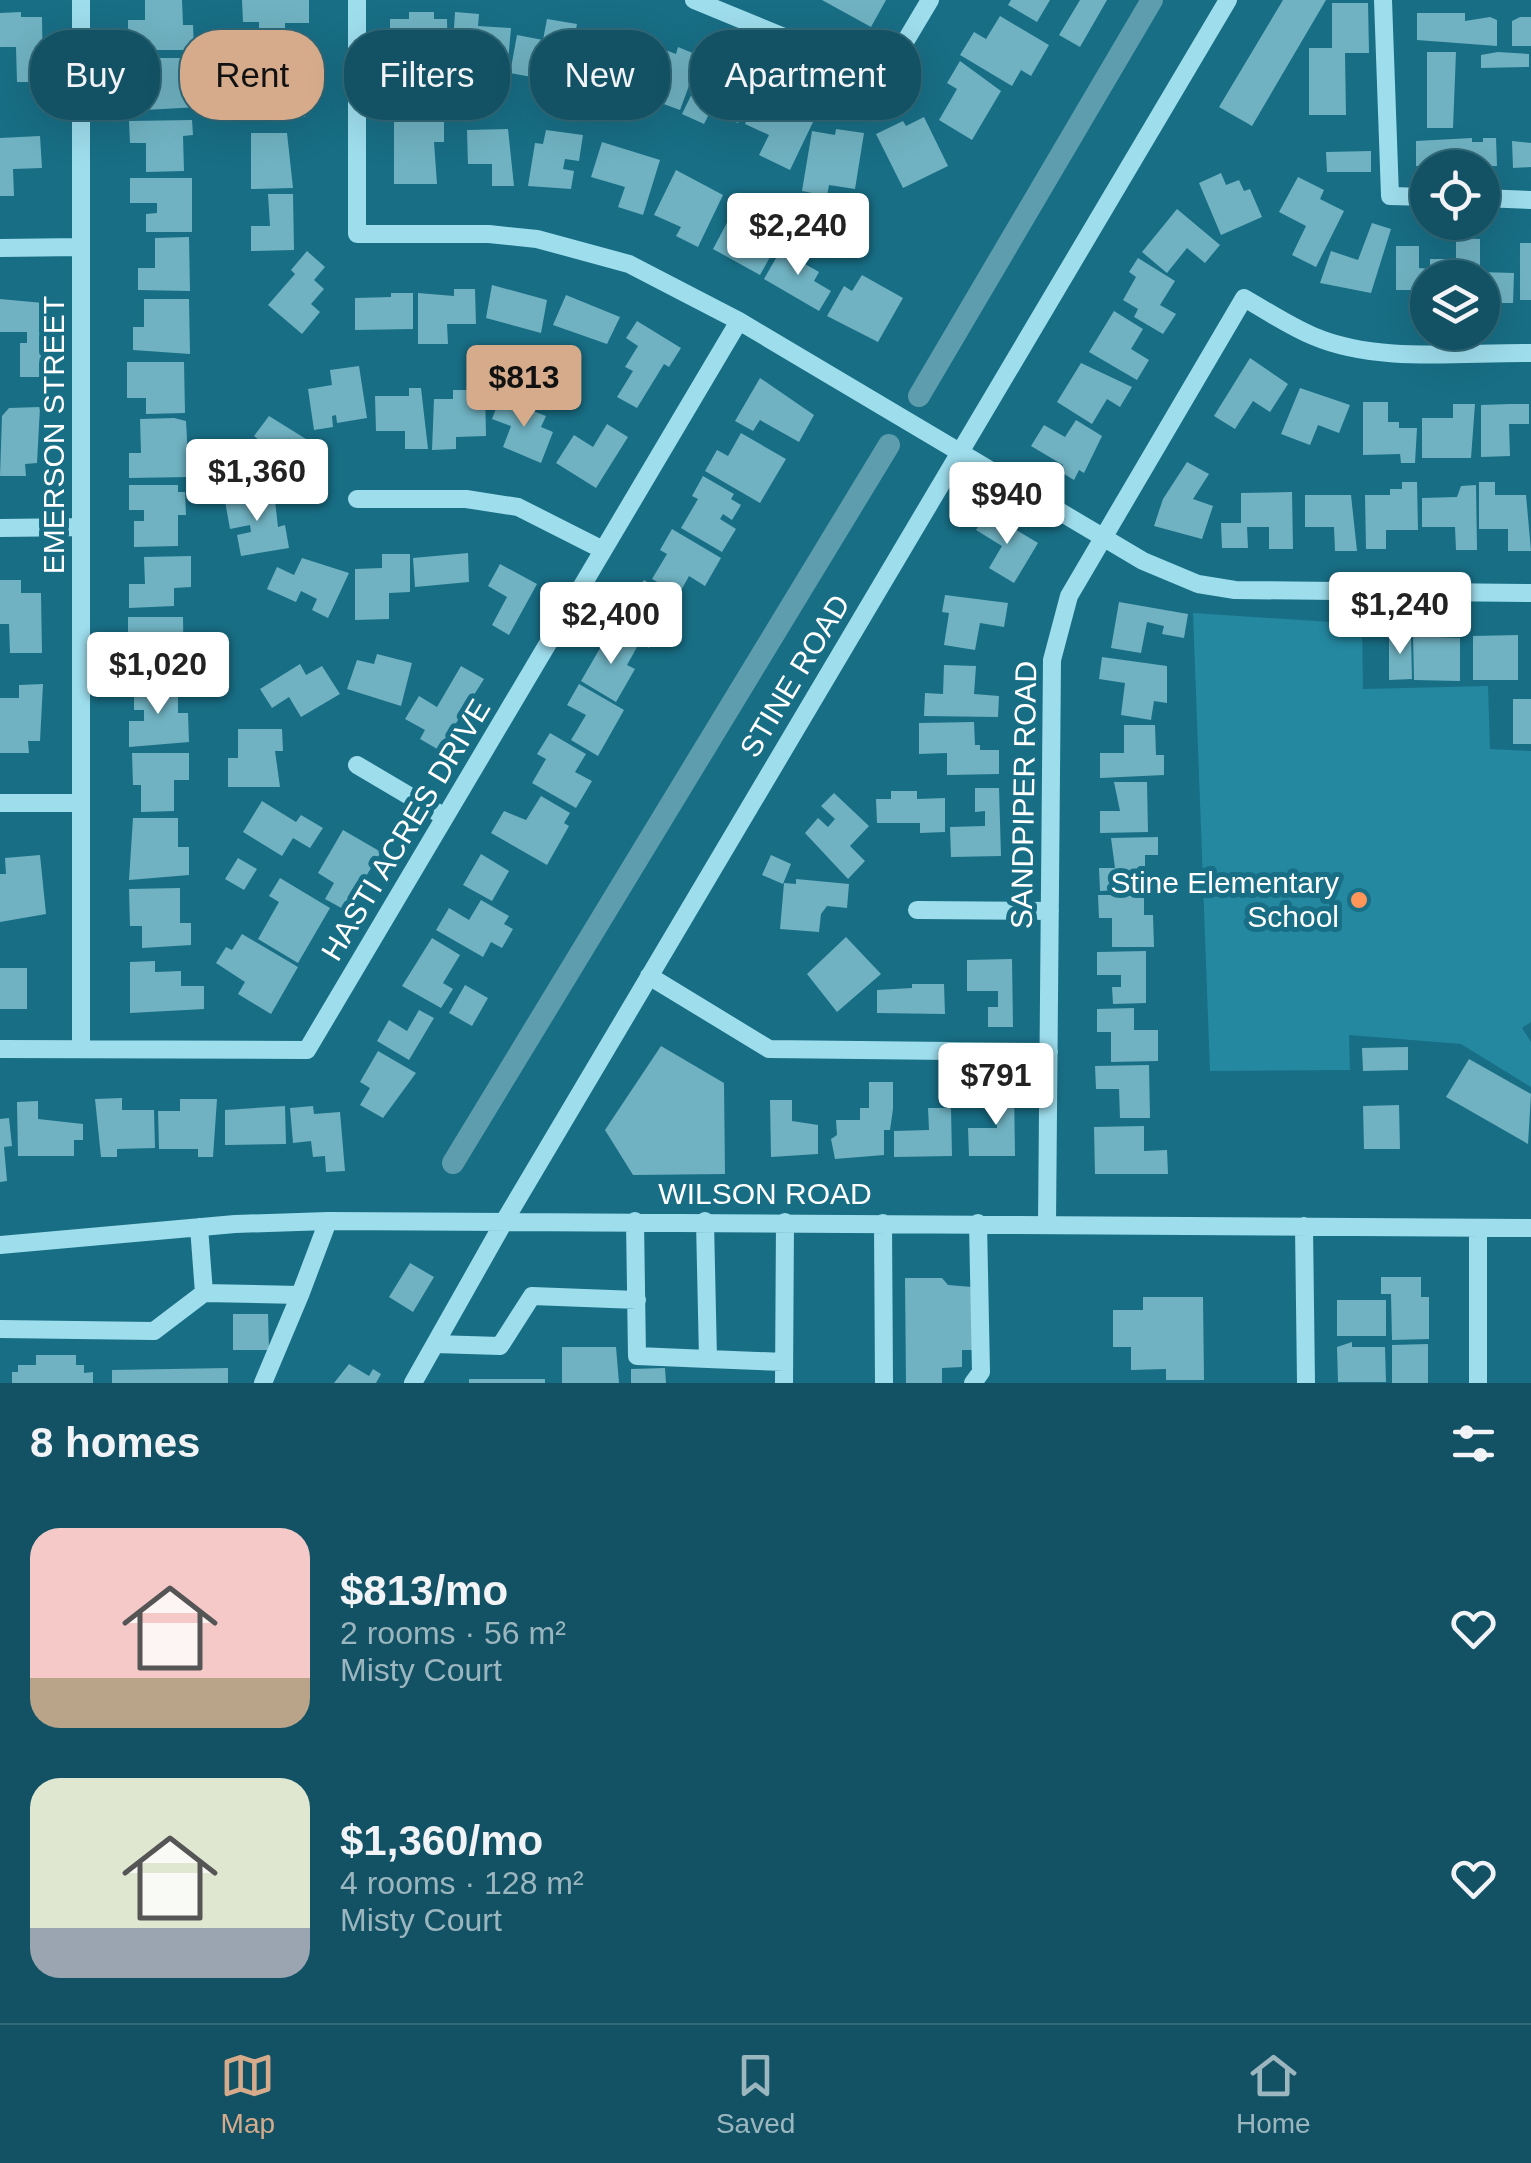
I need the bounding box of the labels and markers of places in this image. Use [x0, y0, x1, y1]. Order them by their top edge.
pin: $2,240 [717, 193, 879, 278]
pin: $813 [465, 345, 583, 430]
pin: $1,360 [176, 439, 338, 524]
pin: $940 [948, 462, 1066, 547]
pin: $1,240 [1319, 572, 1481, 657]
pin: $2,400 [530, 582, 692, 667]
pin: $1,020 [77, 632, 239, 717]
place label: Stine Elementary School [1111, 866, 1339, 933]
marker: Stine Elementary School [1348, 889, 1370, 911]
pin: $791 [937, 1043, 1055, 1128]

